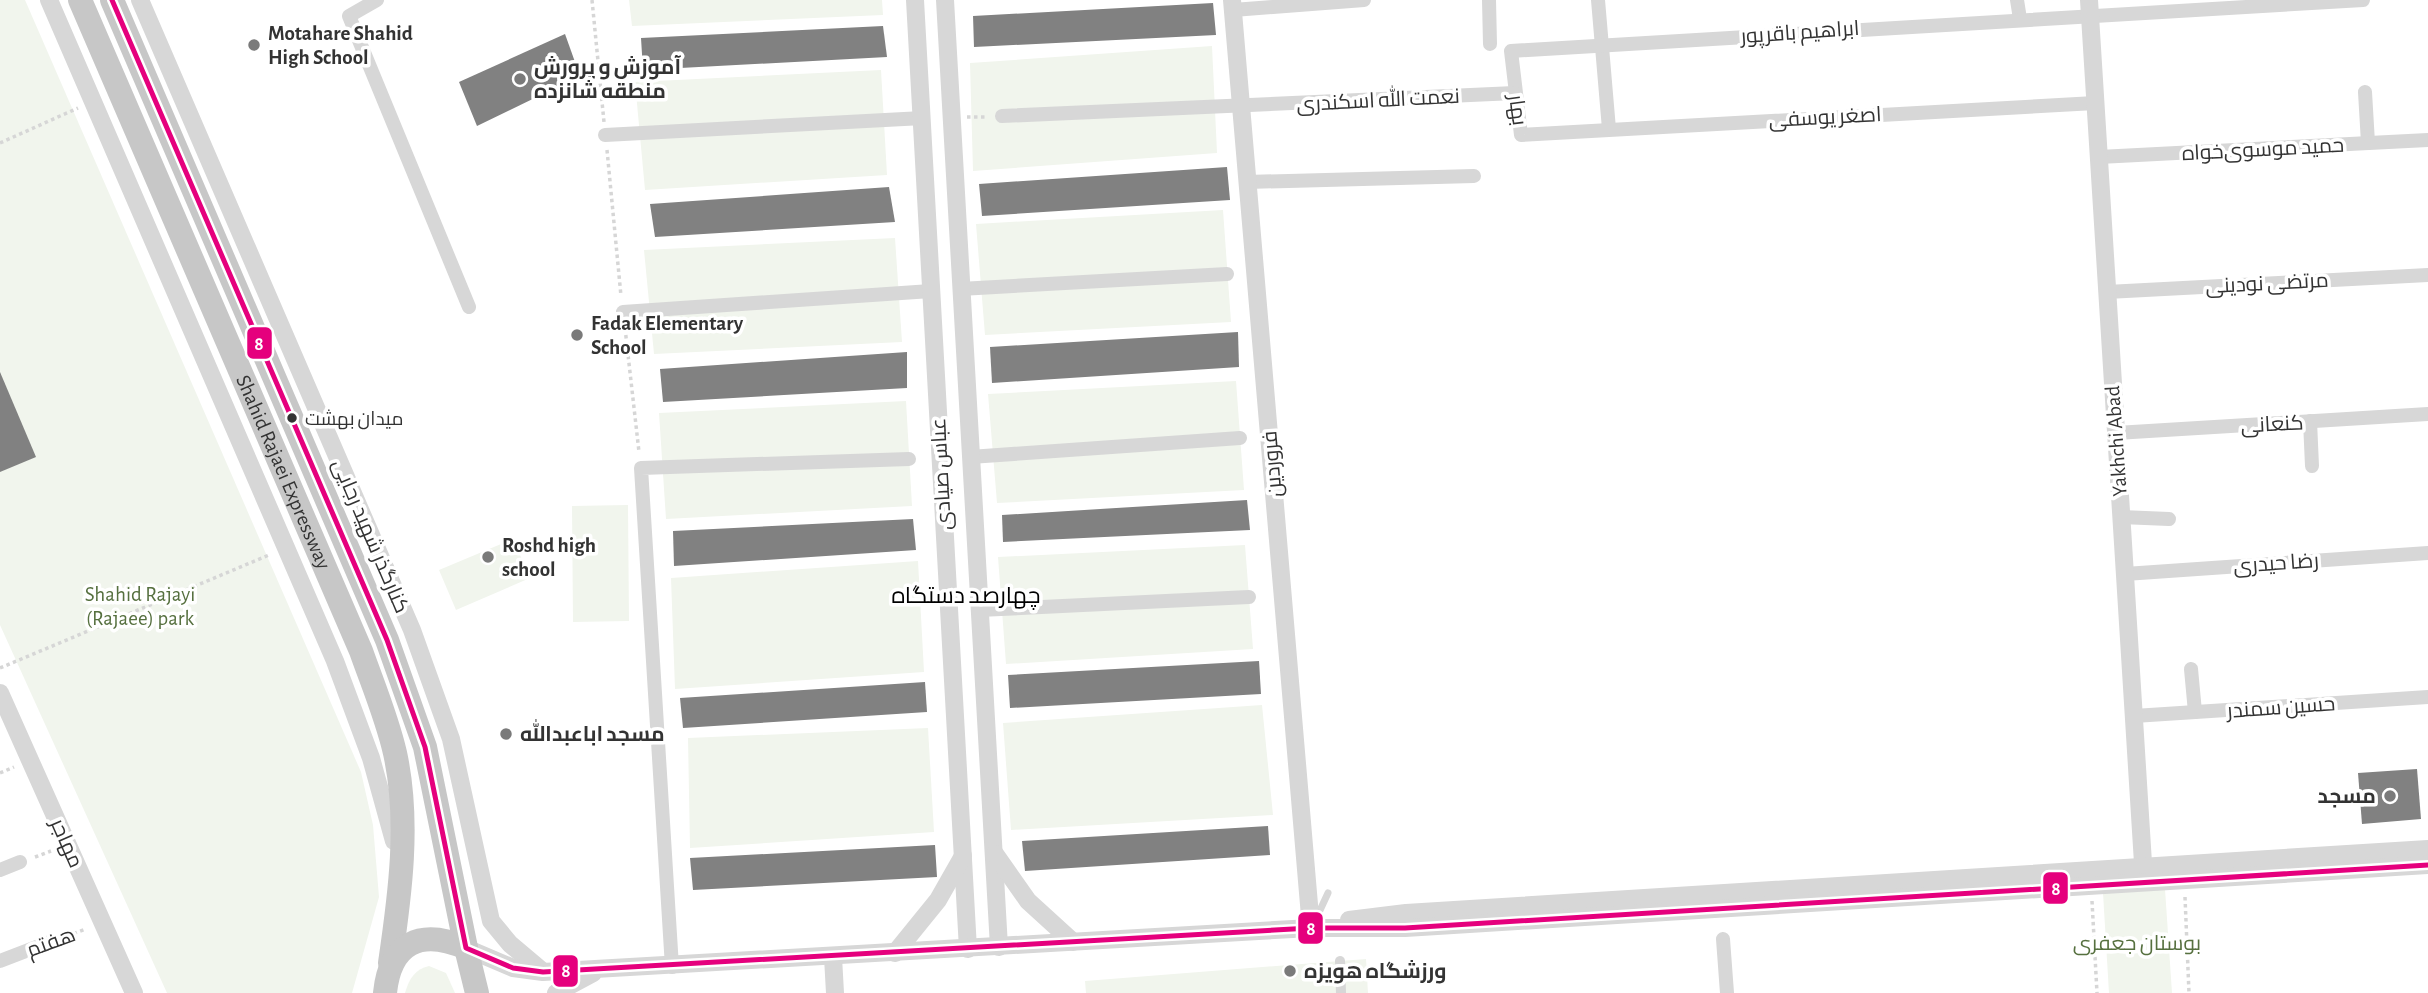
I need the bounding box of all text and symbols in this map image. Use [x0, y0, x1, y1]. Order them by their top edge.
street label: ابراهیم باقرپور [1739, 18, 1860, 50]
place label: Motahare Shahid High School [268, 23, 413, 68]
marker: Motahare Shahid High School [246, 37, 262, 53]
place label: آموزش و پرورش منطقه شانزده [534, 55, 681, 103]
marker: آموزش و پرورش منطقه شانزده [512, 71, 528, 87]
street label: نعمت الله اسکندری [1296, 82, 1460, 117]
street label: بهار [1503, 92, 1530, 127]
street label: اصغر یوسفی [1768, 104, 1882, 133]
street label: حمید موسوی‌خواه [2181, 135, 2345, 166]
street label: مرتضی نودینی [2205, 270, 2329, 299]
place label: Fadak Elementary School [591, 313, 744, 358]
line badge: 8 [246, 326, 273, 360]
marker: Fadak Elementary School [569, 327, 585, 343]
text: 8 [254, 335, 264, 354]
street label: Shahid Rajaei Expressway [232, 372, 334, 572]
street label: Yakhchi Abad [2102, 385, 2131, 497]
place label: میدان بهشت [305, 409, 403, 430]
marker: میدان بهشت [285, 411, 299, 425]
street label: کنعانی [2240, 412, 2304, 439]
street label: عباس صیادی [928, 417, 957, 531]
street label: فروردین [1259, 430, 1288, 498]
street label: کنارگذر شهید رجایی [327, 456, 412, 617]
place label: Roshd high school [502, 535, 596, 580]
marker: Roshd high school [480, 549, 496, 565]
street label: رضا حیدری [2233, 550, 2320, 579]
park label: Shahid Rajayi (Rajaee) park [85, 584, 195, 629]
district label: چهارصد دستگاه [891, 585, 1041, 610]
street label: حسین سمندر [2225, 693, 2336, 724]
place label: مسجد اباعبدالله [520, 719, 665, 746]
marker: مسجد اباعبدالله [498, 726, 514, 742]
place label: مسجد [2318, 786, 2376, 808]
marker: مسجد [2382, 788, 2398, 804]
street label: مهاجر [44, 814, 87, 872]
line badge: 8 [2042, 871, 2069, 905]
text: 8 [2051, 880, 2061, 899]
line badge: 8 [1297, 911, 1324, 945]
text: 8 [1306, 920, 1316, 939]
street label: هفتم [24, 924, 79, 964]
park label: بوستان جعفری [2073, 933, 2201, 956]
line badge: 8 [552, 954, 579, 988]
place label: ورزشگاه هویزه [1304, 960, 1447, 984]
text: 8 [561, 962, 571, 981]
marker: ورزشگاه هویزه [1282, 963, 1298, 979]

